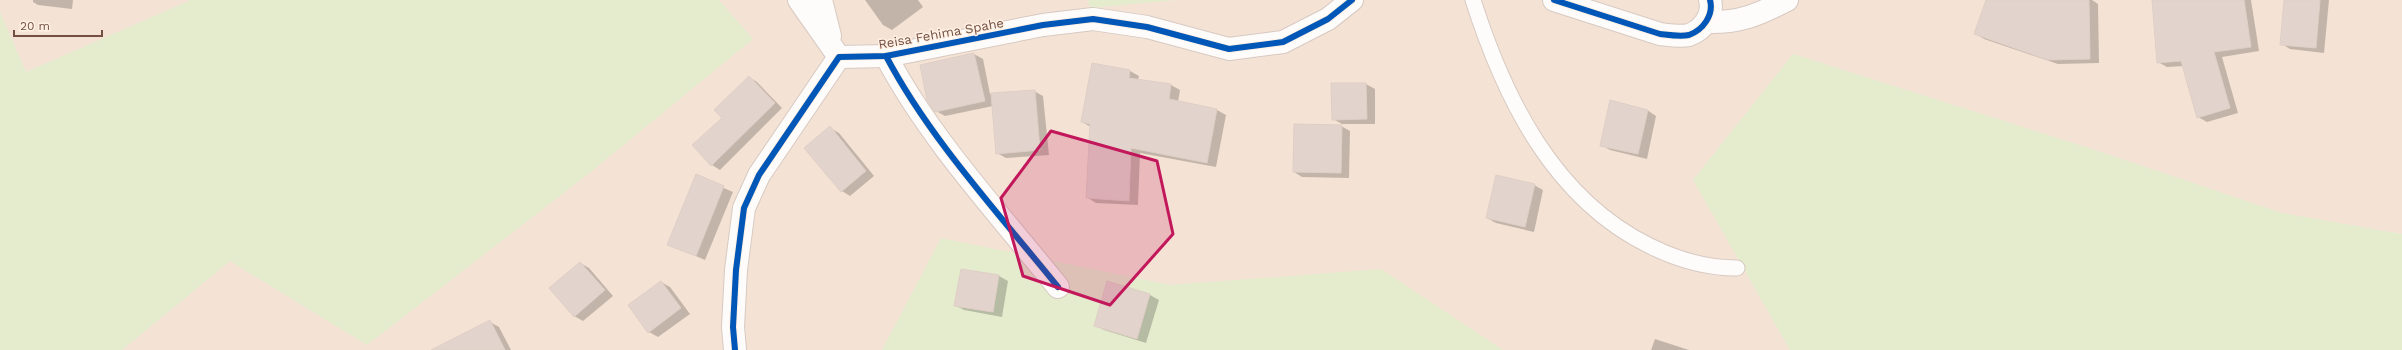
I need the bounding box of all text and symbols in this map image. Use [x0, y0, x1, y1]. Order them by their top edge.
scale bar [14, 12, 102, 38]
street label: Reisa Fehima Spahe [877, 15, 1005, 52]
text: 20 m [20, 19, 50, 33]

